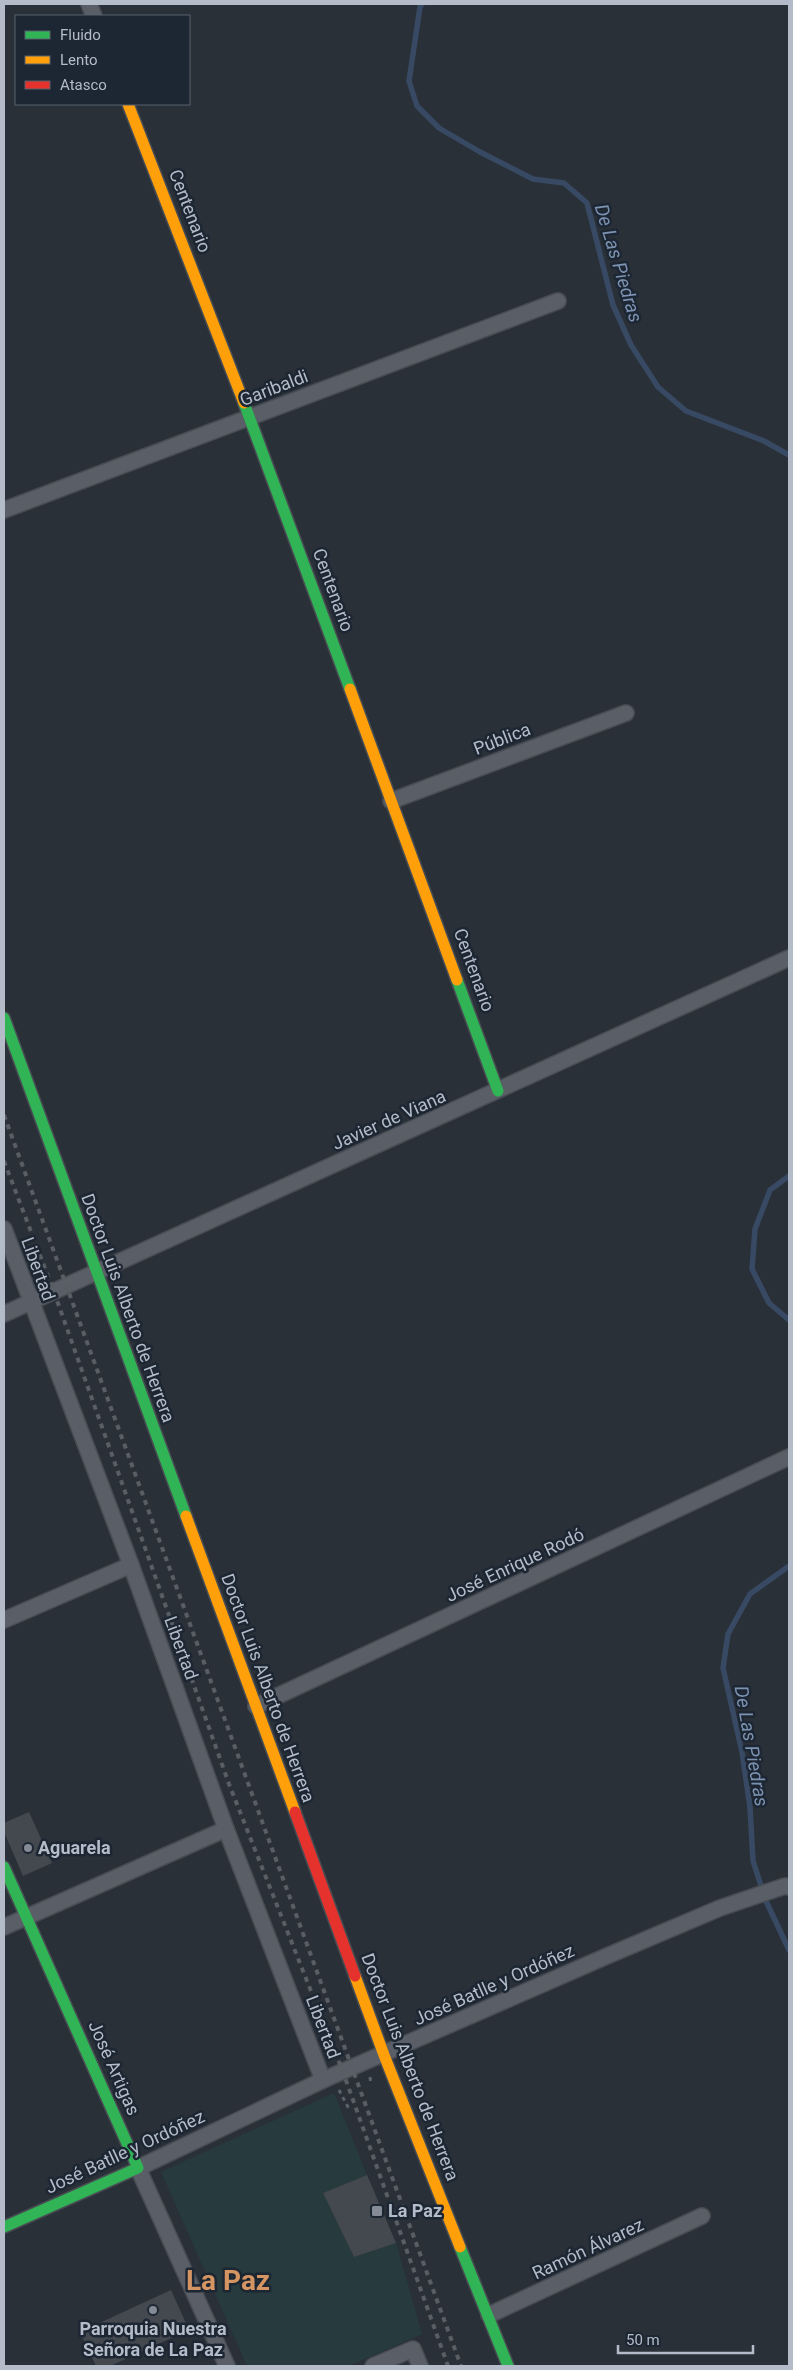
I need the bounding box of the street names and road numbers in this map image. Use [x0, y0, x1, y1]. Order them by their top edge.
street label: Centenario [165, 166, 216, 255]
street label: Garibaldi [237, 365, 311, 410]
street label: Centenario [309, 545, 358, 634]
street label: Pública [470, 718, 533, 759]
street label: Centenario [450, 925, 499, 1014]
street label: Javier de Viana [329, 1085, 449, 1154]
street label: Doctor Luis Alberto de Herrera [77, 1191, 180, 1425]
street label: Libertad [17, 1234, 60, 1303]
street label: José Enrique Rodó [442, 1523, 587, 1606]
street label: Doctor Luis Alberto de Herrera [217, 1571, 320, 1805]
street label: Libertad [160, 1613, 203, 1682]
street label: José Batlle y Ordóñez [410, 1940, 577, 2029]
street label: Doctor Luis Alberto de Herrera [357, 1950, 464, 2183]
street label: Libertad [302, 1992, 345, 2061]
street label: José Artigas [84, 2017, 145, 2118]
street label: José Batlle y Ordóñez [42, 2105, 208, 2198]
street label: Ramón Álvarez [529, 2214, 647, 2283]

